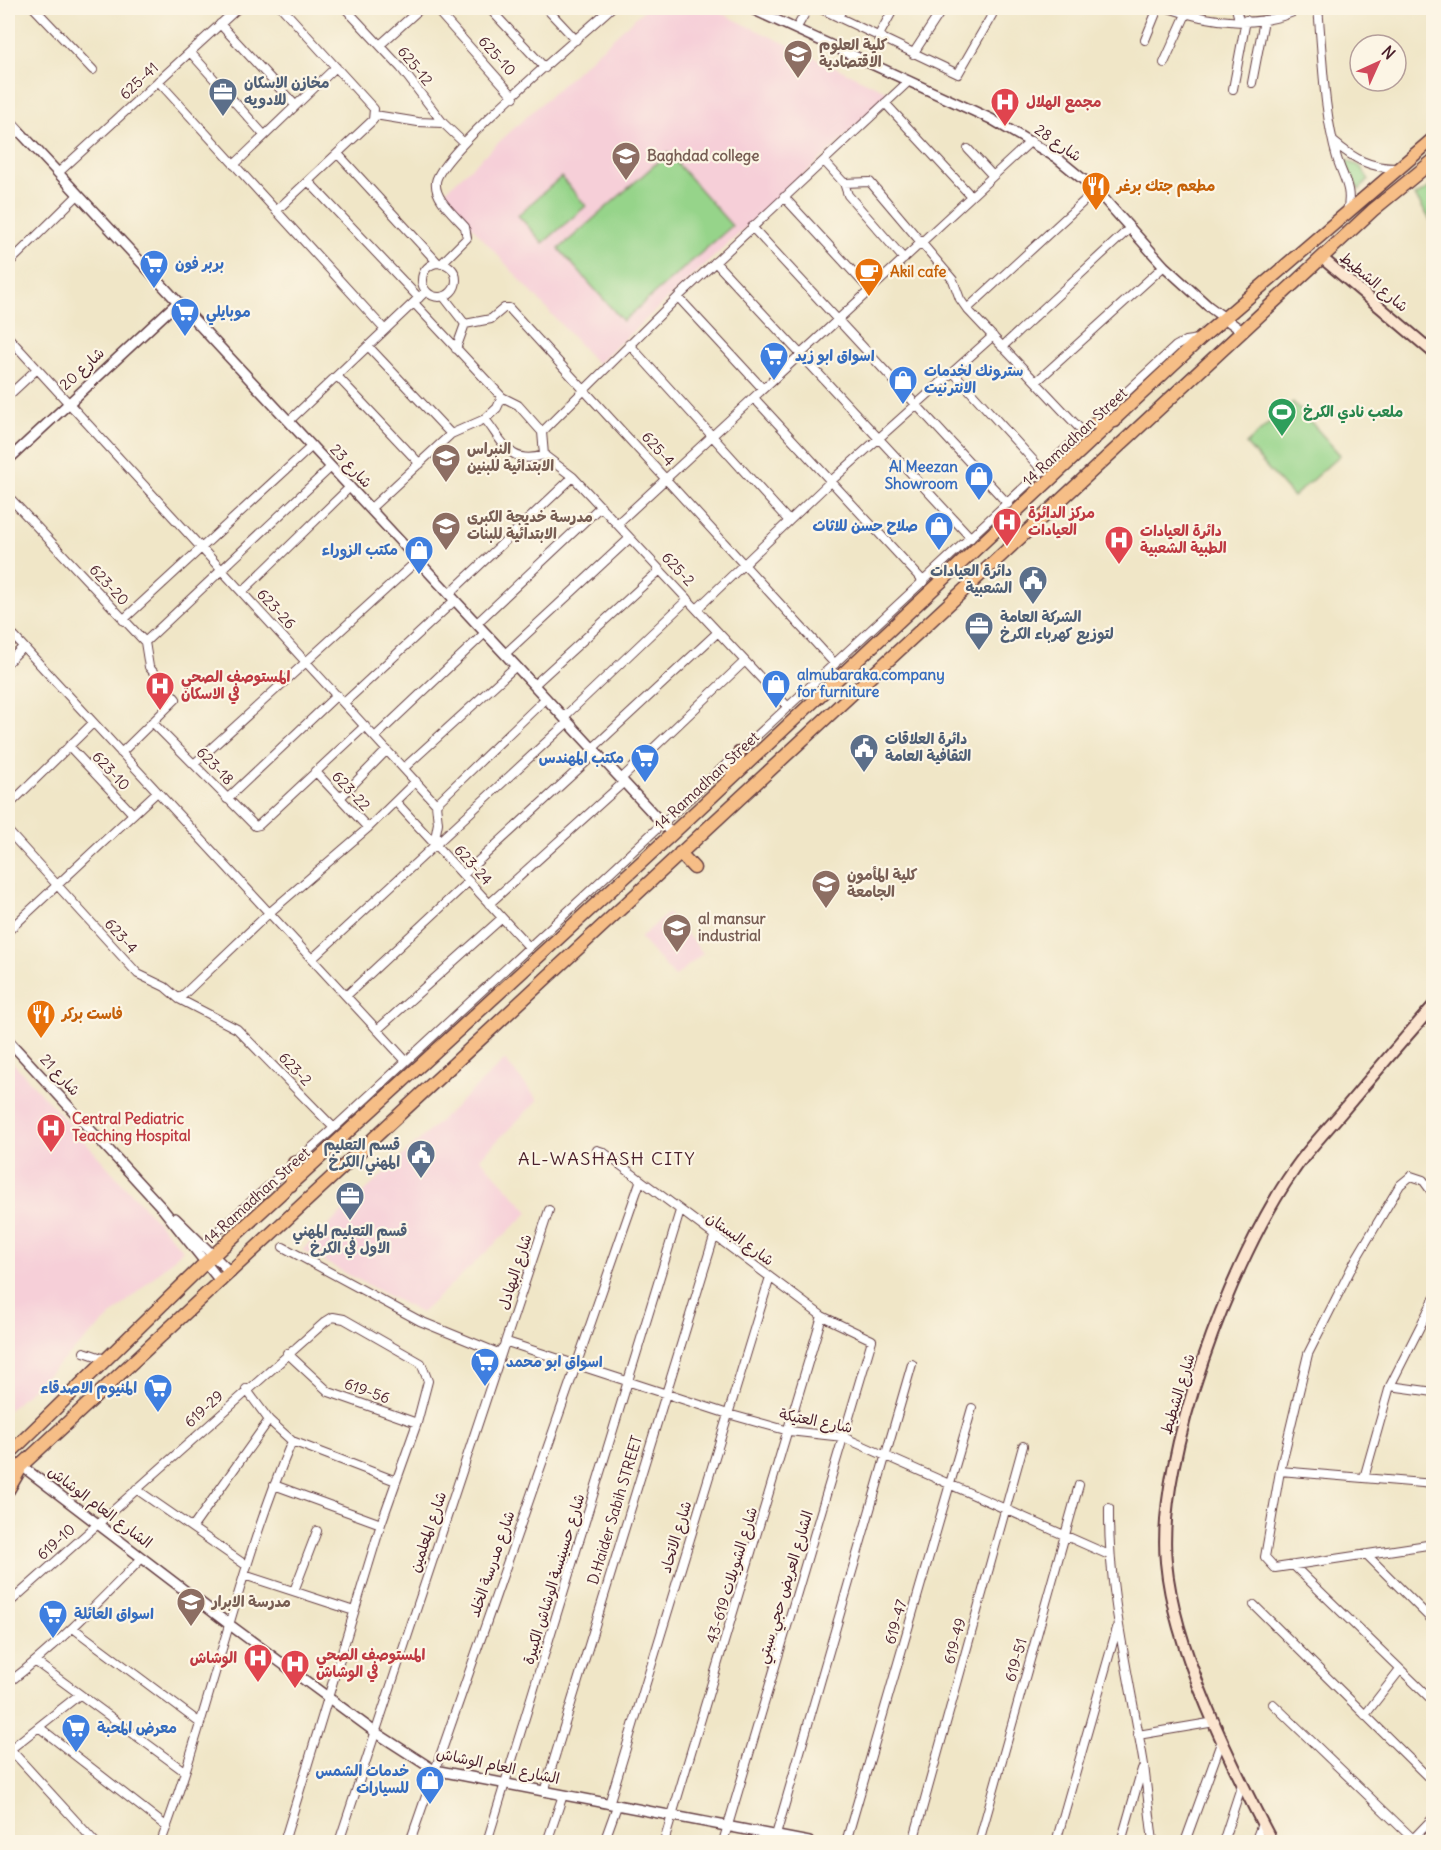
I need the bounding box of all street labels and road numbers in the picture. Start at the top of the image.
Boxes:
street label: 625-10 [475,32,520,80]
street label: 625-12 [394,42,437,89]
street label: 625-41 [115,58,162,103]
street label: شارع 28 [1031,120,1085,166]
street label: شارع الشطيط [1336,248,1412,316]
street label: شارع 20 [55,343,109,395]
street label: 14 Ramadhan Street [1018,383,1131,490]
street label: 625-4 [638,427,679,470]
street label: شارع 23 [326,440,376,492]
street label: 625-2 [658,548,699,590]
street label: 623-20 [86,560,133,609]
street label: 623-26 [253,585,300,633]
street label: 14 Ramadhan Street [650,727,763,834]
street label: 623-18 [193,743,238,789]
street label: 623-10 [88,747,134,794]
street label: 623-22 [328,767,375,815]
street label: 623-24 [450,840,497,889]
street label: 623-4 [101,914,142,957]
street label: 623-2 [275,1048,316,1090]
street label: شارع 21 [36,1050,84,1100]
street label: 14 Ramadhan Street [200,1143,314,1248]
street label: شارع البستان [702,1208,778,1270]
street label: شارع البهادل [493,1232,537,1312]
street label: شارع الشطيط [1156,1351,1200,1437]
street label: 619-56 [342,1374,392,1407]
street label: 619-29 [180,1386,227,1431]
street label: شارع العتيکة [778,1404,854,1438]
street label: D.Haider Sabih STREET [583,1433,646,1587]
street label: الشارع العام الوشاش [43,1461,156,1554]
street label: شارع المعلمين [405,1489,451,1575]
street label: شارع حسينسة الوشاش الكبيرة [518,1491,590,1667]
street label: شارع الاتحاد [656,1499,696,1575]
street label: شارع الشويلات 619-43 [702,1504,762,1646]
street label: شارع مدرسة الخلد [464,1508,520,1620]
street label: الشارع العريض حجي سبتي [752,1508,821,1667]
street label: 619-10 [33,1520,79,1564]
street label: 619-47 [880,1597,911,1646]
street label: 619-49 [939,1616,970,1666]
street label: 619-51 [1000,1636,1031,1684]
street label: الشارع العام الوشاش [434,1743,561,1791]

